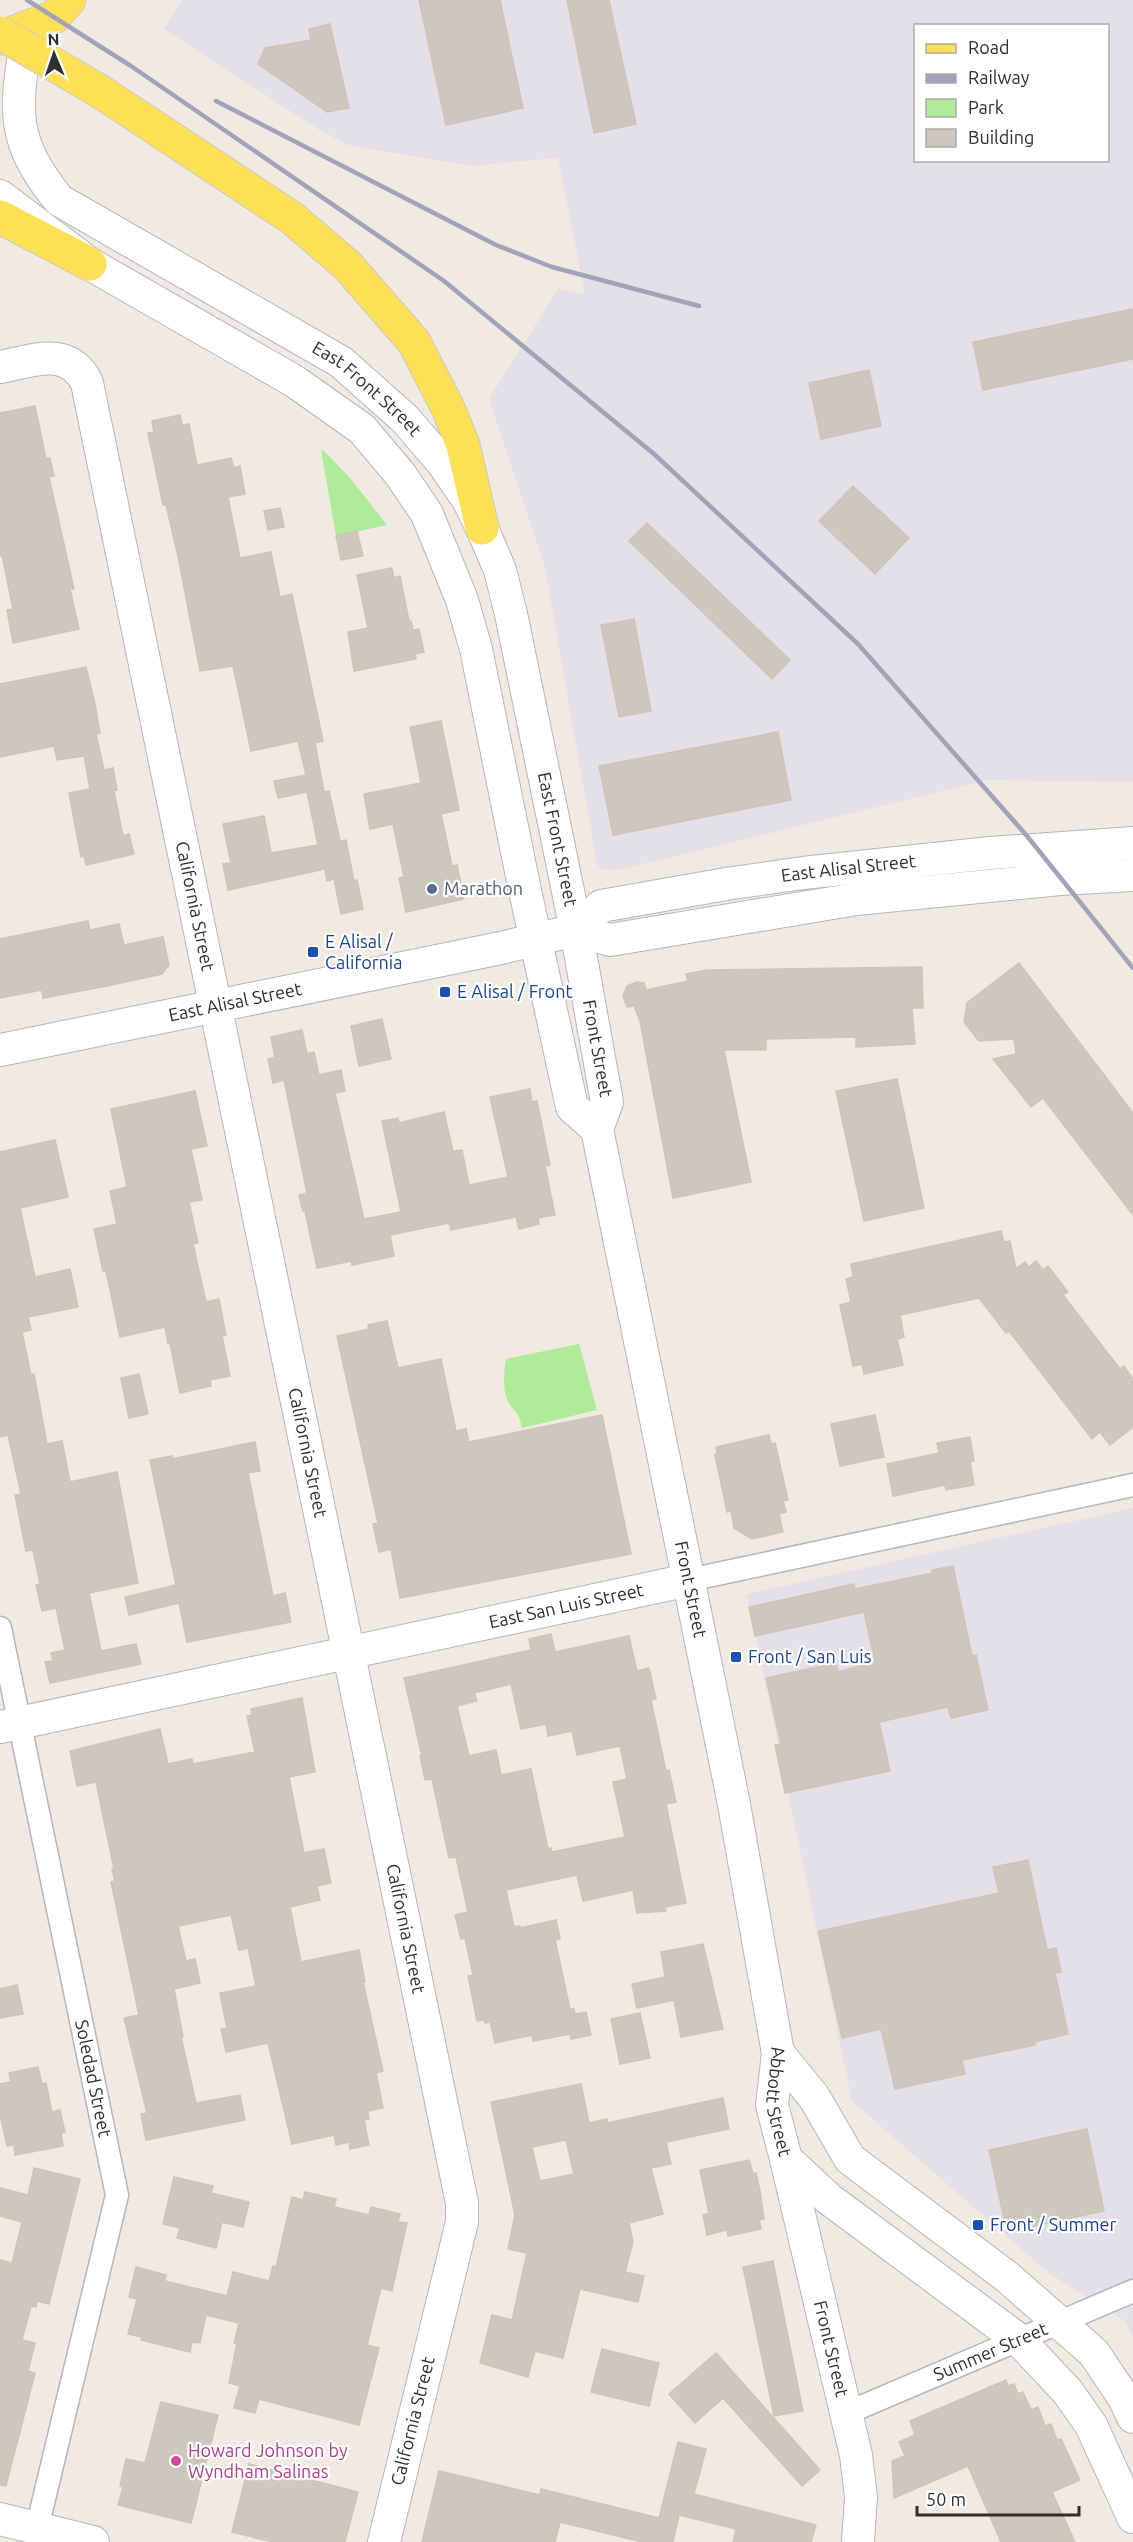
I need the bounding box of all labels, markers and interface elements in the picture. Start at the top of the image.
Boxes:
north arrow [24,24,84,84]
legend [914,24,1109,162]
text: N [47,30,60,48]
text: Road [968,37,1010,57]
text: Railway [968,67,1030,87]
text: Park [968,97,1004,117]
text: Building [968,127,1034,147]
street label: East Front Street [309,337,426,440]
street label: East Front Street [535,770,582,908]
street label: California Street [173,839,219,973]
street label: East Alisal Street [780,850,917,885]
place label: Marathon [444,878,523,898]
marker: Marathon [425,882,439,896]
place label: E Alisal / California [325,931,403,972]
marker: E Alisal / California [306,945,320,959]
street label: East Alisal Street [167,978,303,1024]
place label: E Alisal / Front [457,981,573,1001]
marker: E Alisal / Front [438,985,452,999]
street label: Front Street [580,998,617,1098]
street label: California Street [285,1386,331,1519]
street label: Front Street [672,1539,711,1639]
street label: East San Luis Street [487,1579,645,1631]
place label: Front / San Luis [748,1646,872,1666]
marker: Front / San Luis [729,1650,743,1664]
street label: California Street [383,1862,430,1995]
street label: Soledad Street [72,2018,116,2139]
street label: Abbott Street [763,2044,796,2158]
place label: Front / Summer [990,2214,1116,2234]
marker: Front / Summer [971,2218,985,2232]
street label: Front Street [811,2298,853,2399]
street label: Summer Street [930,2318,1050,2384]
street label: California Street [386,2354,438,2487]
place label: Howard Johnson by Wyndham Salinas [188,2440,348,2481]
marker: Howard Johnson by Wyndham Salinas [169,2454,183,2468]
scale bar [917,2479,1079,2517]
text: 50 m [926,2489,966,2509]

